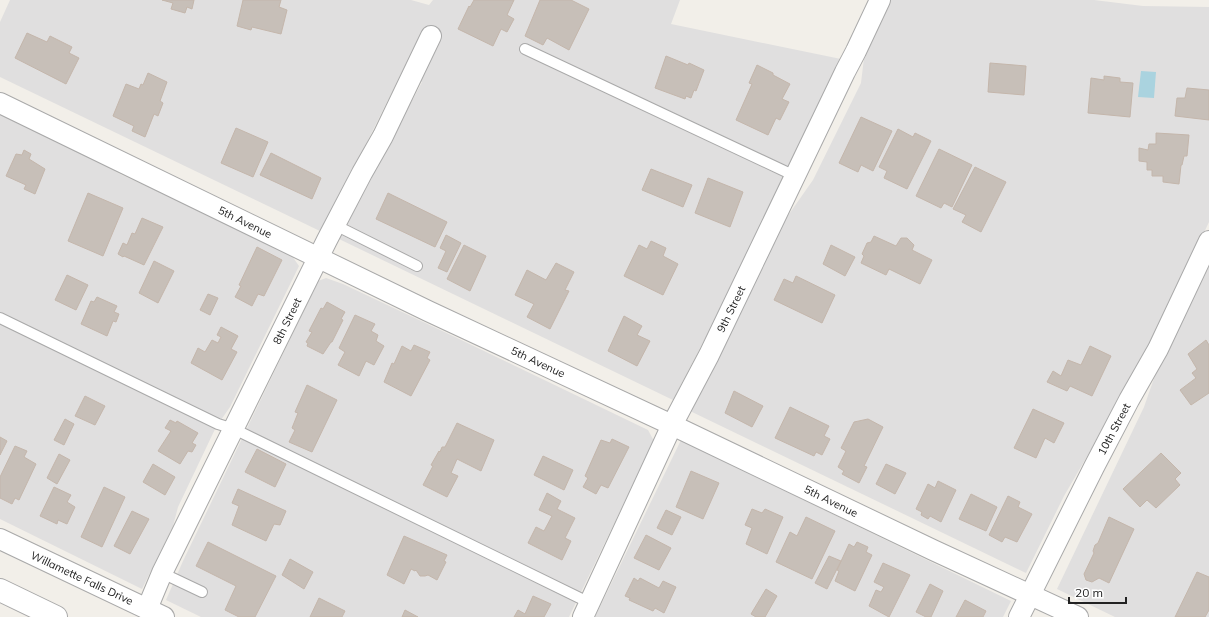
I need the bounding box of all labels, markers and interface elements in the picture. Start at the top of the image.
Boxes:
street label: 5th Avenue [216,203,274,241]
street label: 9th Street [714,283,748,335]
street label: 8th Street [270,295,304,347]
street label: 5th Avenue [509,343,567,381]
street label: 10th Street [1094,401,1134,457]
street label: 5th Avenue [802,482,860,520]
street label: Willamette Falls Drive [29,548,135,608]
scale bar [1069,579,1126,605]
text: 20 m [1075,585,1103,600]

